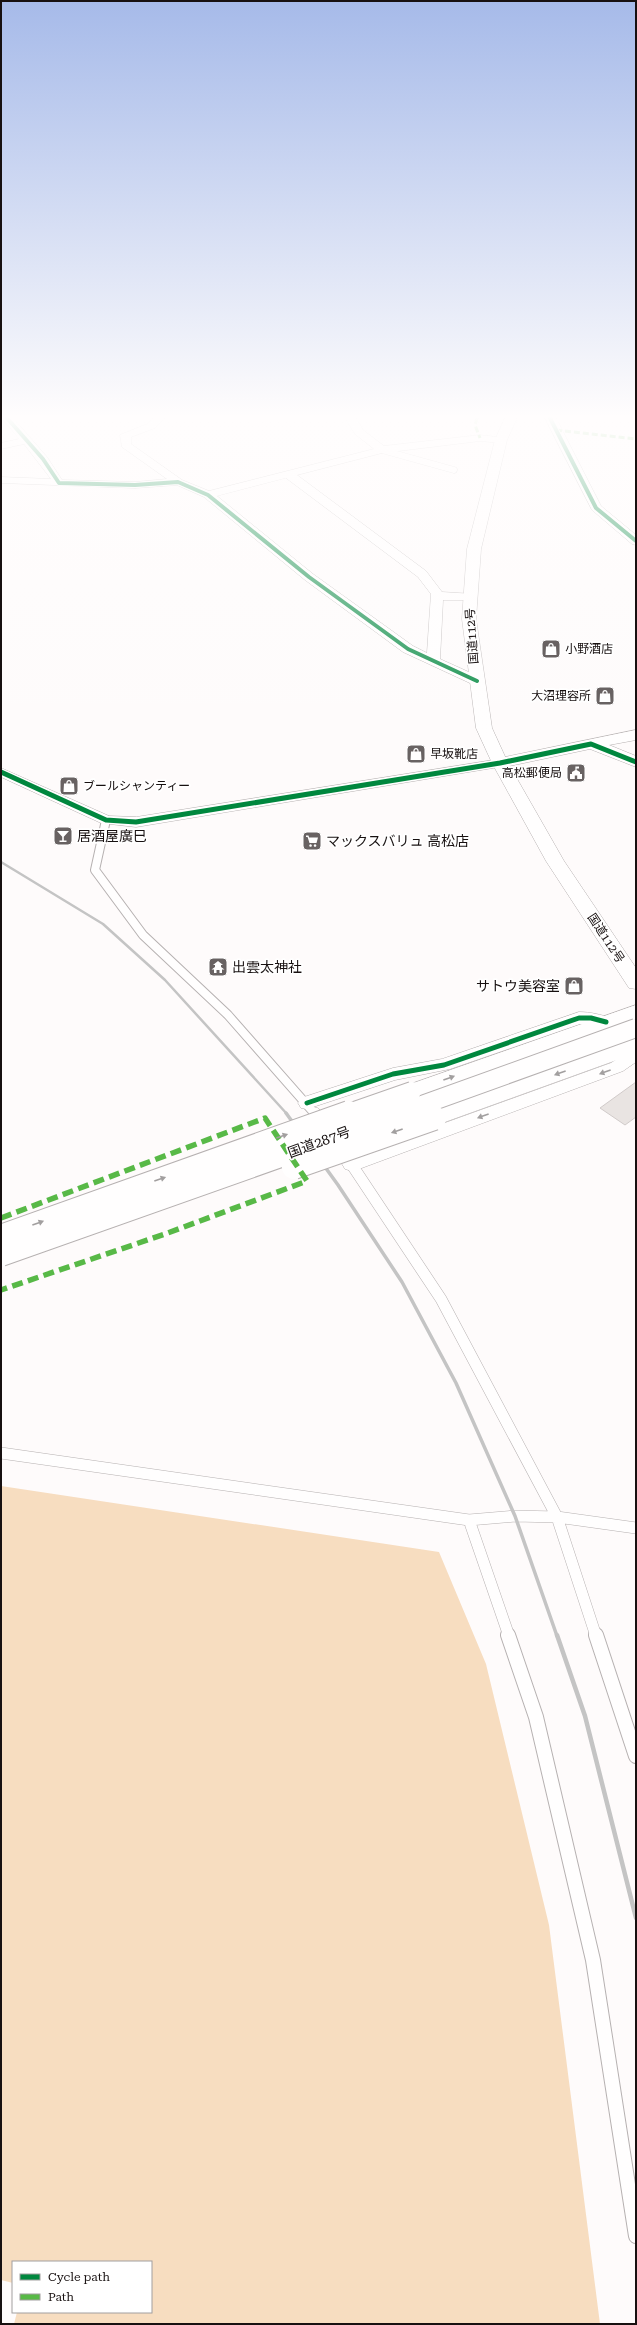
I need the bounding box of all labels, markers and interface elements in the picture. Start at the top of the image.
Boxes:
street label: 国道112号 [463,607,481,665]
shop icon: 小野酒店 [540,638,562,660]
place label: 小野酒店 [565,642,613,656]
shop icon: 大沼理容所 [594,685,616,707]
place label: 大沼理容所 [531,689,591,703]
shop icon: 早坂靴店 [405,743,427,765]
place label: 早坂靴店 [430,747,478,761]
public building icon: 高松郵便局 [565,762,587,784]
place label: 高松郵便局 [502,766,562,780]
shop icon: ブールシャンティー [58,775,80,797]
place label: ブールシャンティー [83,779,190,793]
bar icon: 居酒屋廣巳 [52,825,74,847]
place label: 居酒屋廣巳 [77,828,147,844]
supermarket icon: マックスバリュ 高松店 [301,830,323,852]
place label: マックスバリュ 高松店 [326,833,469,849]
street label: 国道112号 [585,911,627,965]
temple icon: 出雲太神社 [207,956,229,978]
place label: 出雲太神社 [232,959,302,975]
shop icon: サトウ美容室 [563,975,585,997]
place label: サトウ美容室 [476,978,560,994]
one-way arrow [598,1069,610,1075]
one-way arrow [553,1070,565,1076]
one-way arrow [443,1074,455,1080]
one-way arrow [476,1114,488,1120]
street label: 国道287号 [285,1123,353,1161]
one-way arrow [391,1128,403,1134]
one-way arrow [277,1133,289,1139]
one-way arrow [154,1176,166,1182]
one-way arrow [32,1220,44,1226]
legend [12,2261,152,2313]
text: Cycle path [48,2270,110,2284]
text: Path [48,2290,74,2304]

